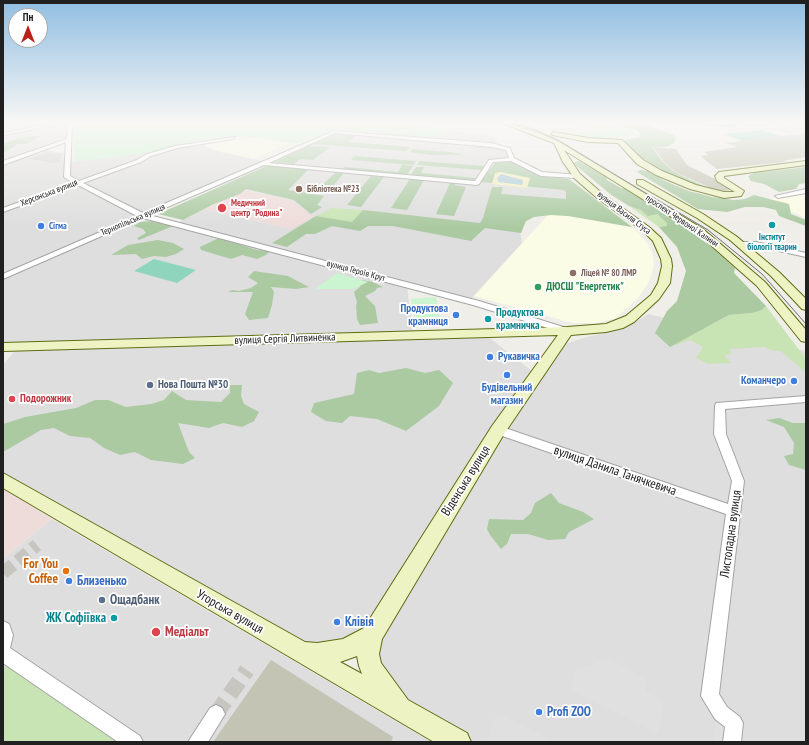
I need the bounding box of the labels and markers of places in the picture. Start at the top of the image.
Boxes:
marker: Бібліотека №23 [294,184,304,194]
place label: Бібліотека №23 [307,184,360,194]
place label: Медичний центр "Родина" [231,198,282,219]
marker: Медичний центр "Родина" [216,202,228,214]
marker: Інститут біології тварин [767,220,777,230]
marker: Сігма [36,221,46,231]
place label: Сігма [49,221,67,231]
place label: Інститут біології тварин [747,232,797,253]
marker: Ліцей № 80 ЛМР [568,268,578,278]
place label: Ліцей № 80 ЛМР [581,268,637,278]
place label: ДЮСШ "Енергетик" [546,280,624,294]
marker: ДЮСШ "Енергетик" [533,282,543,292]
place label: Продуктова крамниця [401,302,448,328]
place label: Продуктова крамничка [496,306,543,332]
marker: Продуктова крамниця [451,310,461,320]
marker: Продуктова крамничка [483,314,493,324]
place label: Рукавичка [498,350,540,364]
marker: Рукавичка [485,352,495,362]
marker: Будівельний магазин [502,370,512,380]
place label: Команчеро [741,374,786,388]
marker: Команчеро [789,376,799,386]
place label: Нова Пошта №30 [158,378,228,392]
marker: Нова Пошта №30 [145,380,155,390]
place label: Будівельний магазин [482,381,532,407]
place label: Подорожник [20,392,71,406]
marker: Подорожник [7,394,17,404]
place label: For You Coffee [23,556,58,587]
marker: For You Coffee [61,566,71,576]
place label: Близенько [77,573,127,589]
marker: Близенько [64,576,74,586]
place label: Ощадбанк [110,592,159,608]
marker: Ощадбанк [97,595,107,605]
place label: ЖК Софіївка [46,610,106,626]
marker: ЖК Софіївка [109,613,119,623]
place label: Клівія [345,614,374,630]
marker: Клівія [332,617,342,627]
place label: Медіальт [165,624,209,640]
marker: Медіальт [150,626,162,638]
place label: Profi ZOO [547,704,591,720]
marker: Profi ZOO [534,707,544,717]

